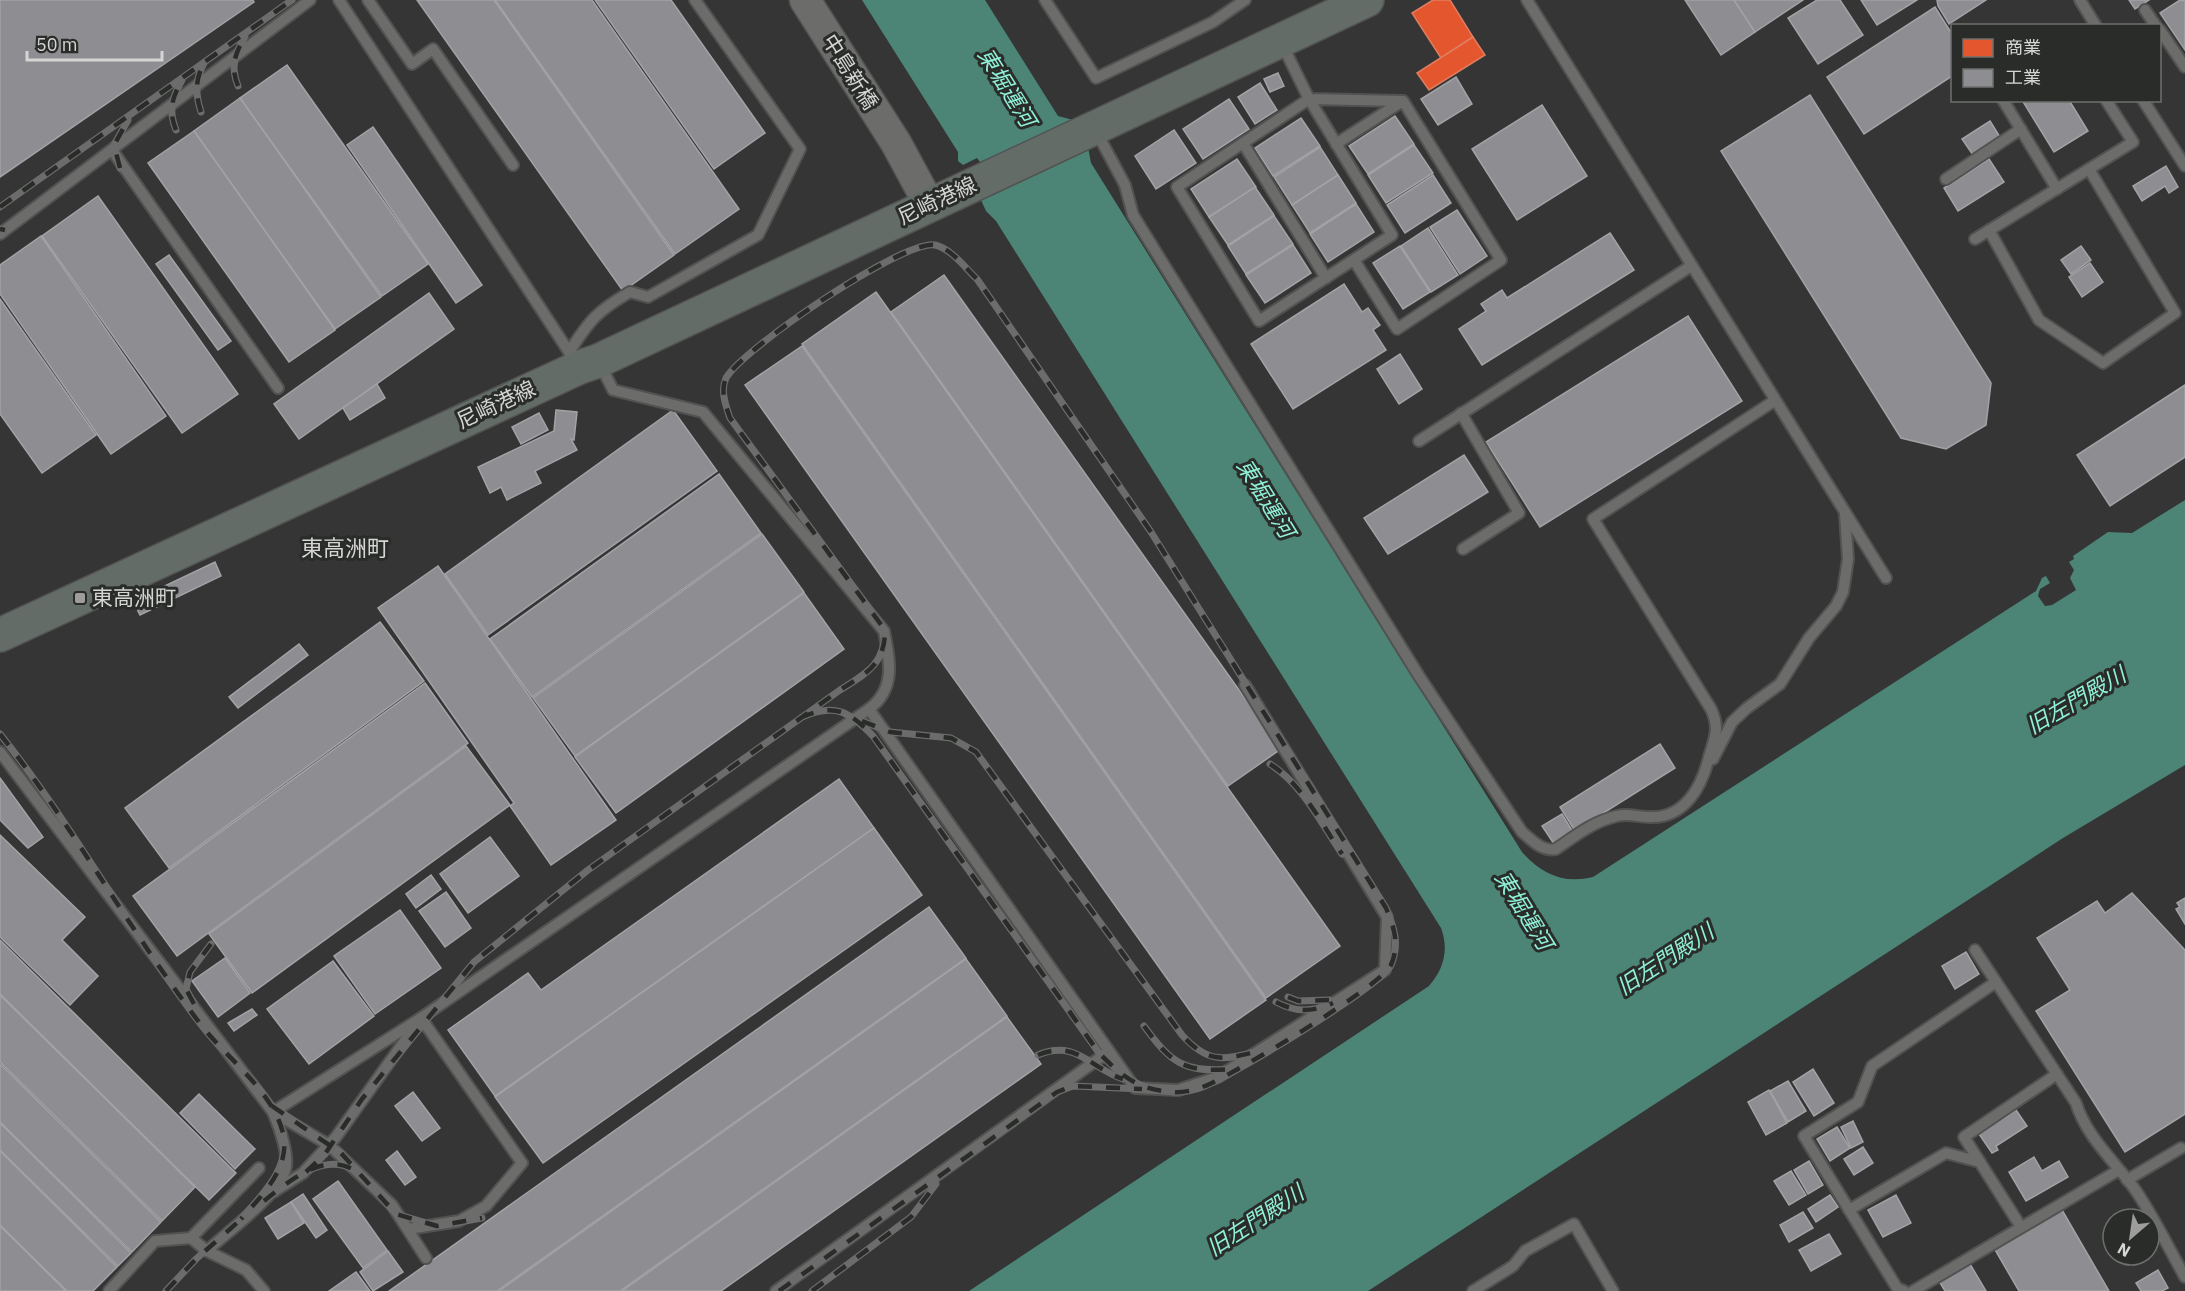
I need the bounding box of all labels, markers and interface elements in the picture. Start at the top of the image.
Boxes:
scale bar [27,24,162,62]
legend [1951,24,2161,102]
street label: 中島新橋 [817,28,885,115]
text: 50 m [36,33,78,56]
text: 商業 [2005,36,2041,59]
water label: 東堀運河 [972,42,1045,135]
text: 工業 [2005,66,2041,89]
street label: 尼崎港線 [893,170,981,231]
street label: 尼崎港線 [452,374,540,435]
water label: 東堀運河 [1231,453,1304,546]
district label: 東高洲町 [301,533,389,562]
place label: 東高洲町 [92,583,176,611]
marker: 東高洲町 [73,591,87,605]
water label: 旧左門殿川 [2021,659,2132,740]
water label: 東堀運河 [1489,865,1562,958]
water label: 旧左門殿川 [1611,915,1720,1001]
water label: 旧左門殿川 [1201,1176,1310,1262]
north arrow [2101,1207,2161,1267]
text: N [2114,1239,2134,1262]

